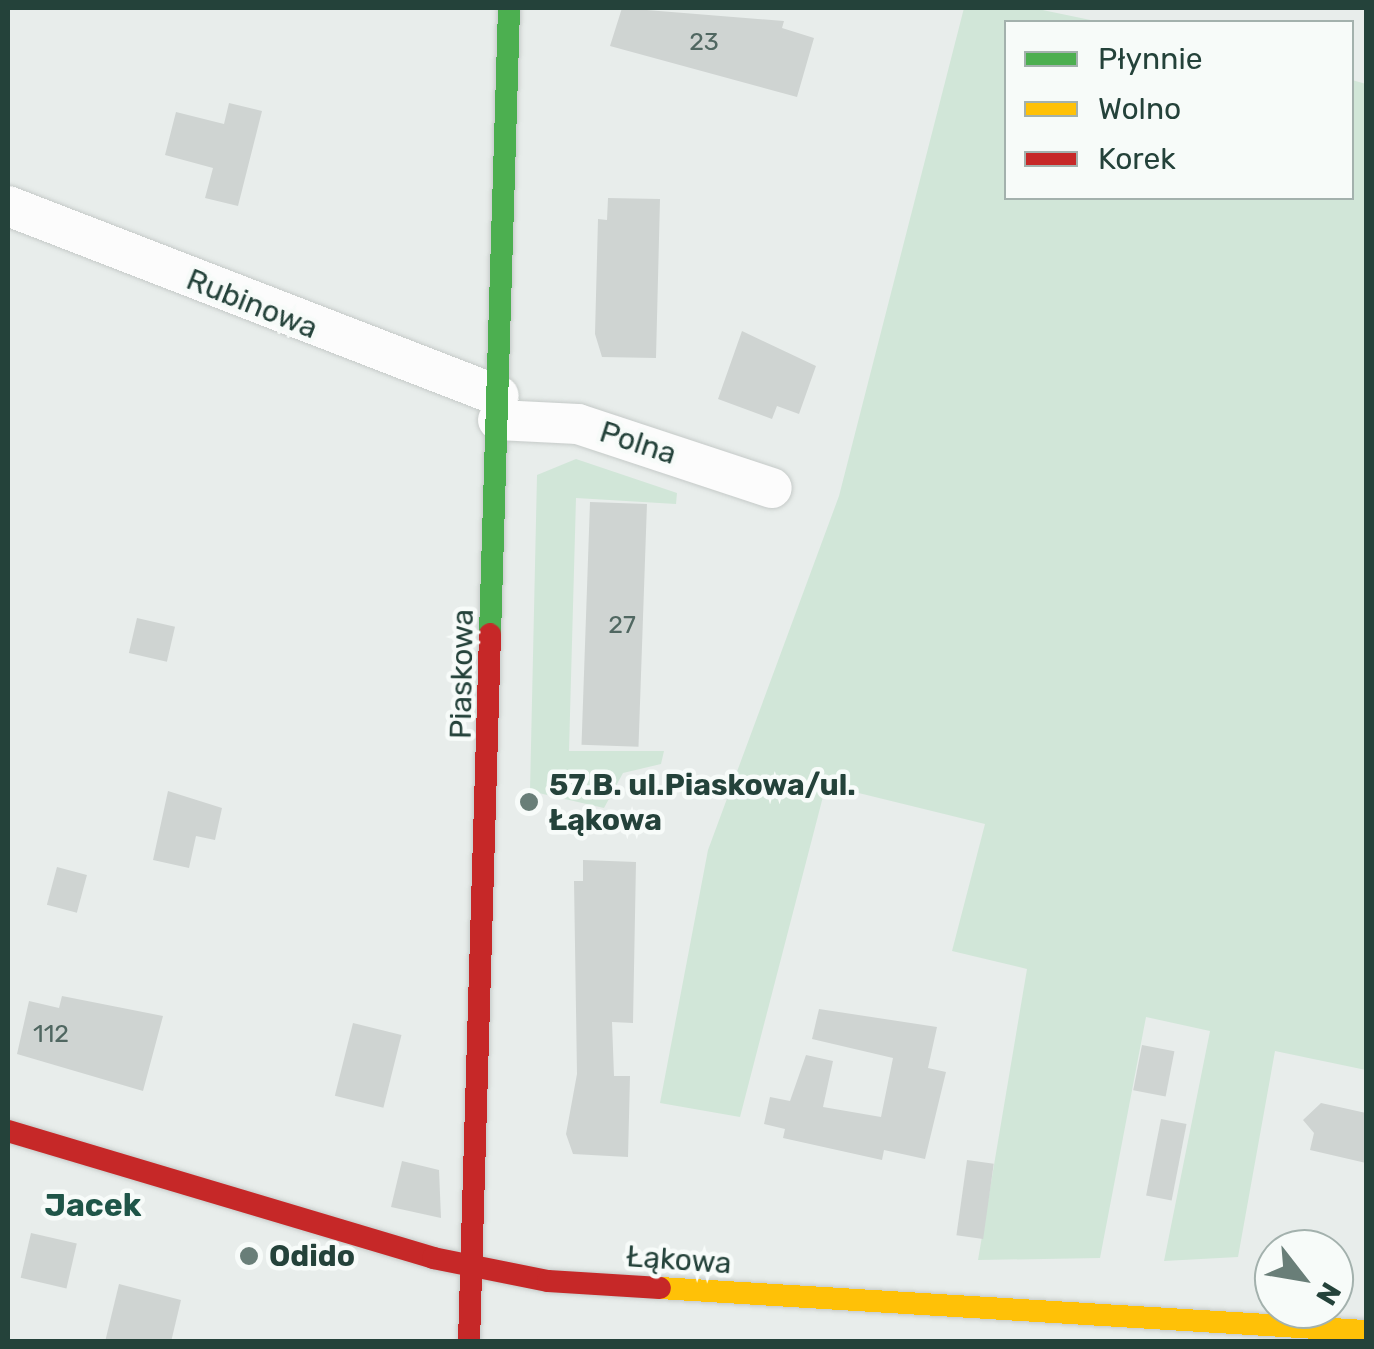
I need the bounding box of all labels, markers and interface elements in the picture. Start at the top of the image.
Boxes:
legend [1004,20,1354,200]
house number: 23 [689,27,719,57]
text: Płynnie [1098,41,1203,77]
text: Wolno [1098,91,1181,127]
text: Korek [1098,141,1176,177]
street label: Rubinowa [181,261,323,347]
street label: Polna [595,414,681,472]
street label: Piaskowa [443,609,481,739]
house number: 27 [608,610,636,640]
place label: 57.B. ul.Piaskowa/ul. Łąkowa [549,767,856,838]
marker: 57.B. ul.Piaskowa/ul. Łąkowa [518,791,540,813]
house number: 112 [33,1019,69,1049]
district label: Jacek [45,1186,141,1224]
north arrow [1254,1229,1354,1329]
place label: Odido [269,1238,355,1274]
street label: Łąkowa [625,1238,733,1282]
marker: Odido [238,1245,260,1267]
text: N [1309,1277,1348,1311]

